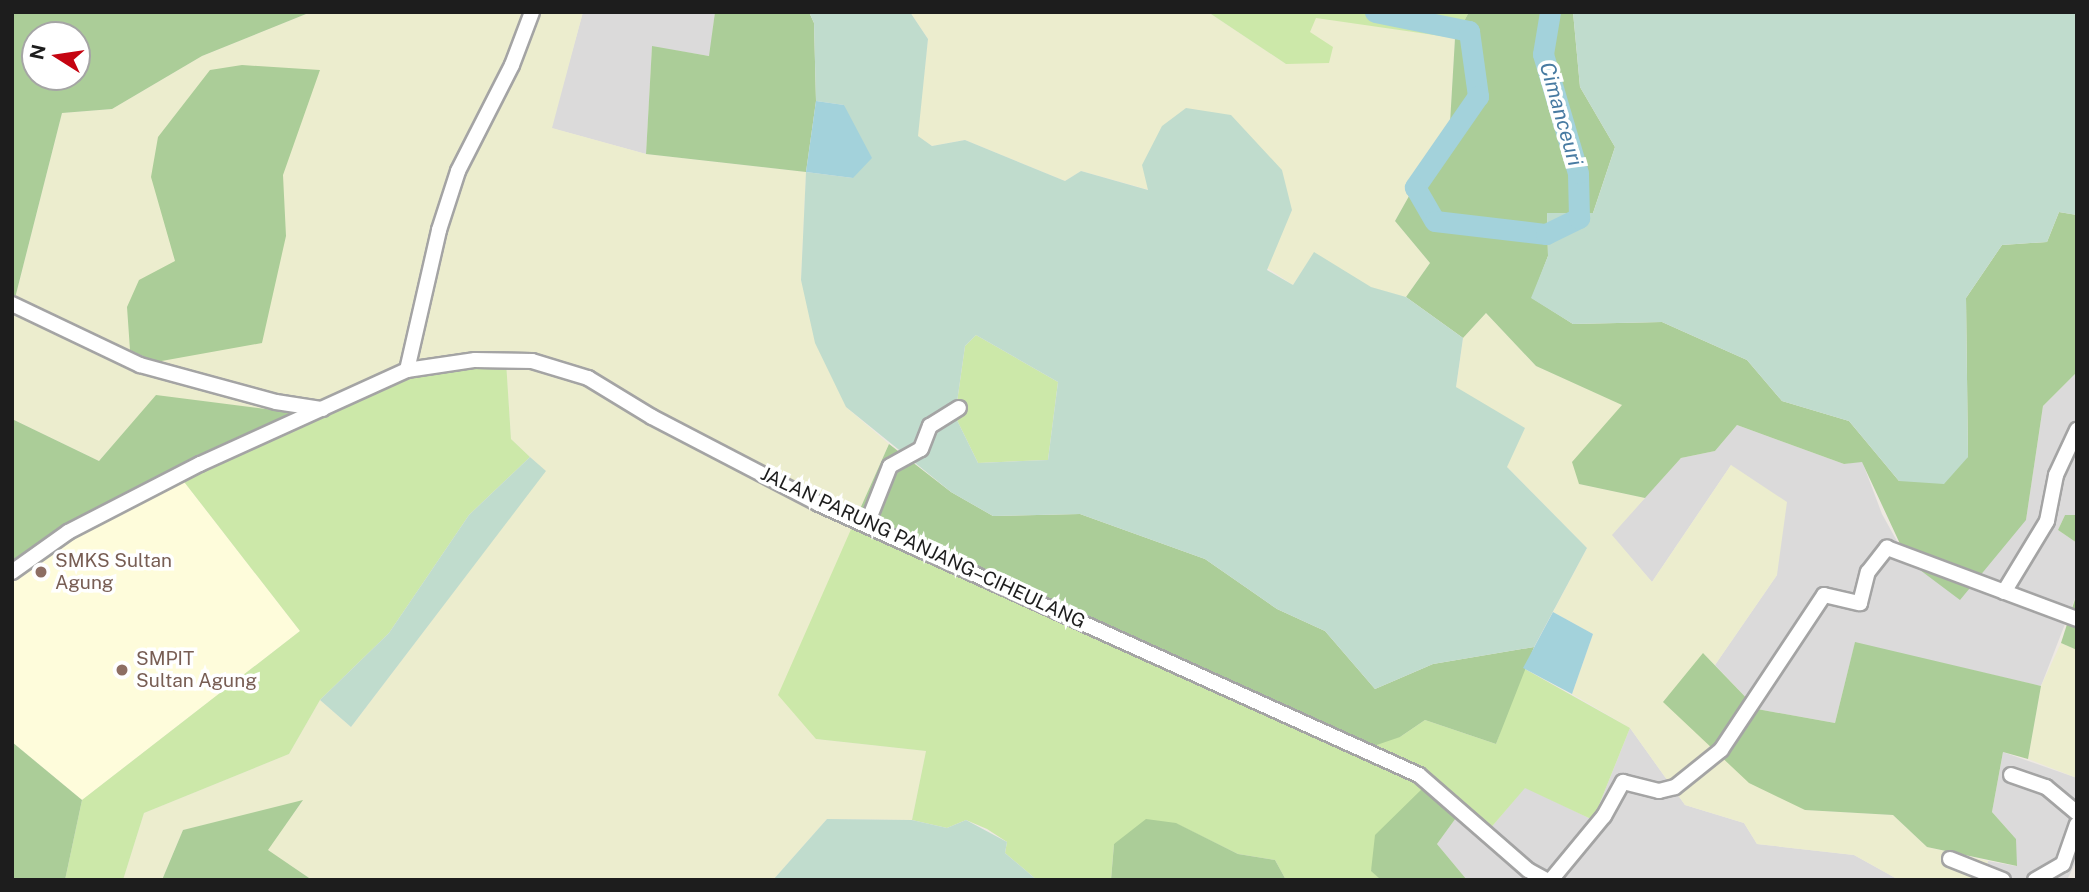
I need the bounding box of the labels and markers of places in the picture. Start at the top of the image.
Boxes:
place label: SMKS Sultan Agung [55,550,172,594]
marker: SMKS Sultan Agung [33,564,49,580]
place label: SMPIT Sultan Agung [136,648,257,692]
marker: SMPIT Sultan Agung [114,662,130,678]

